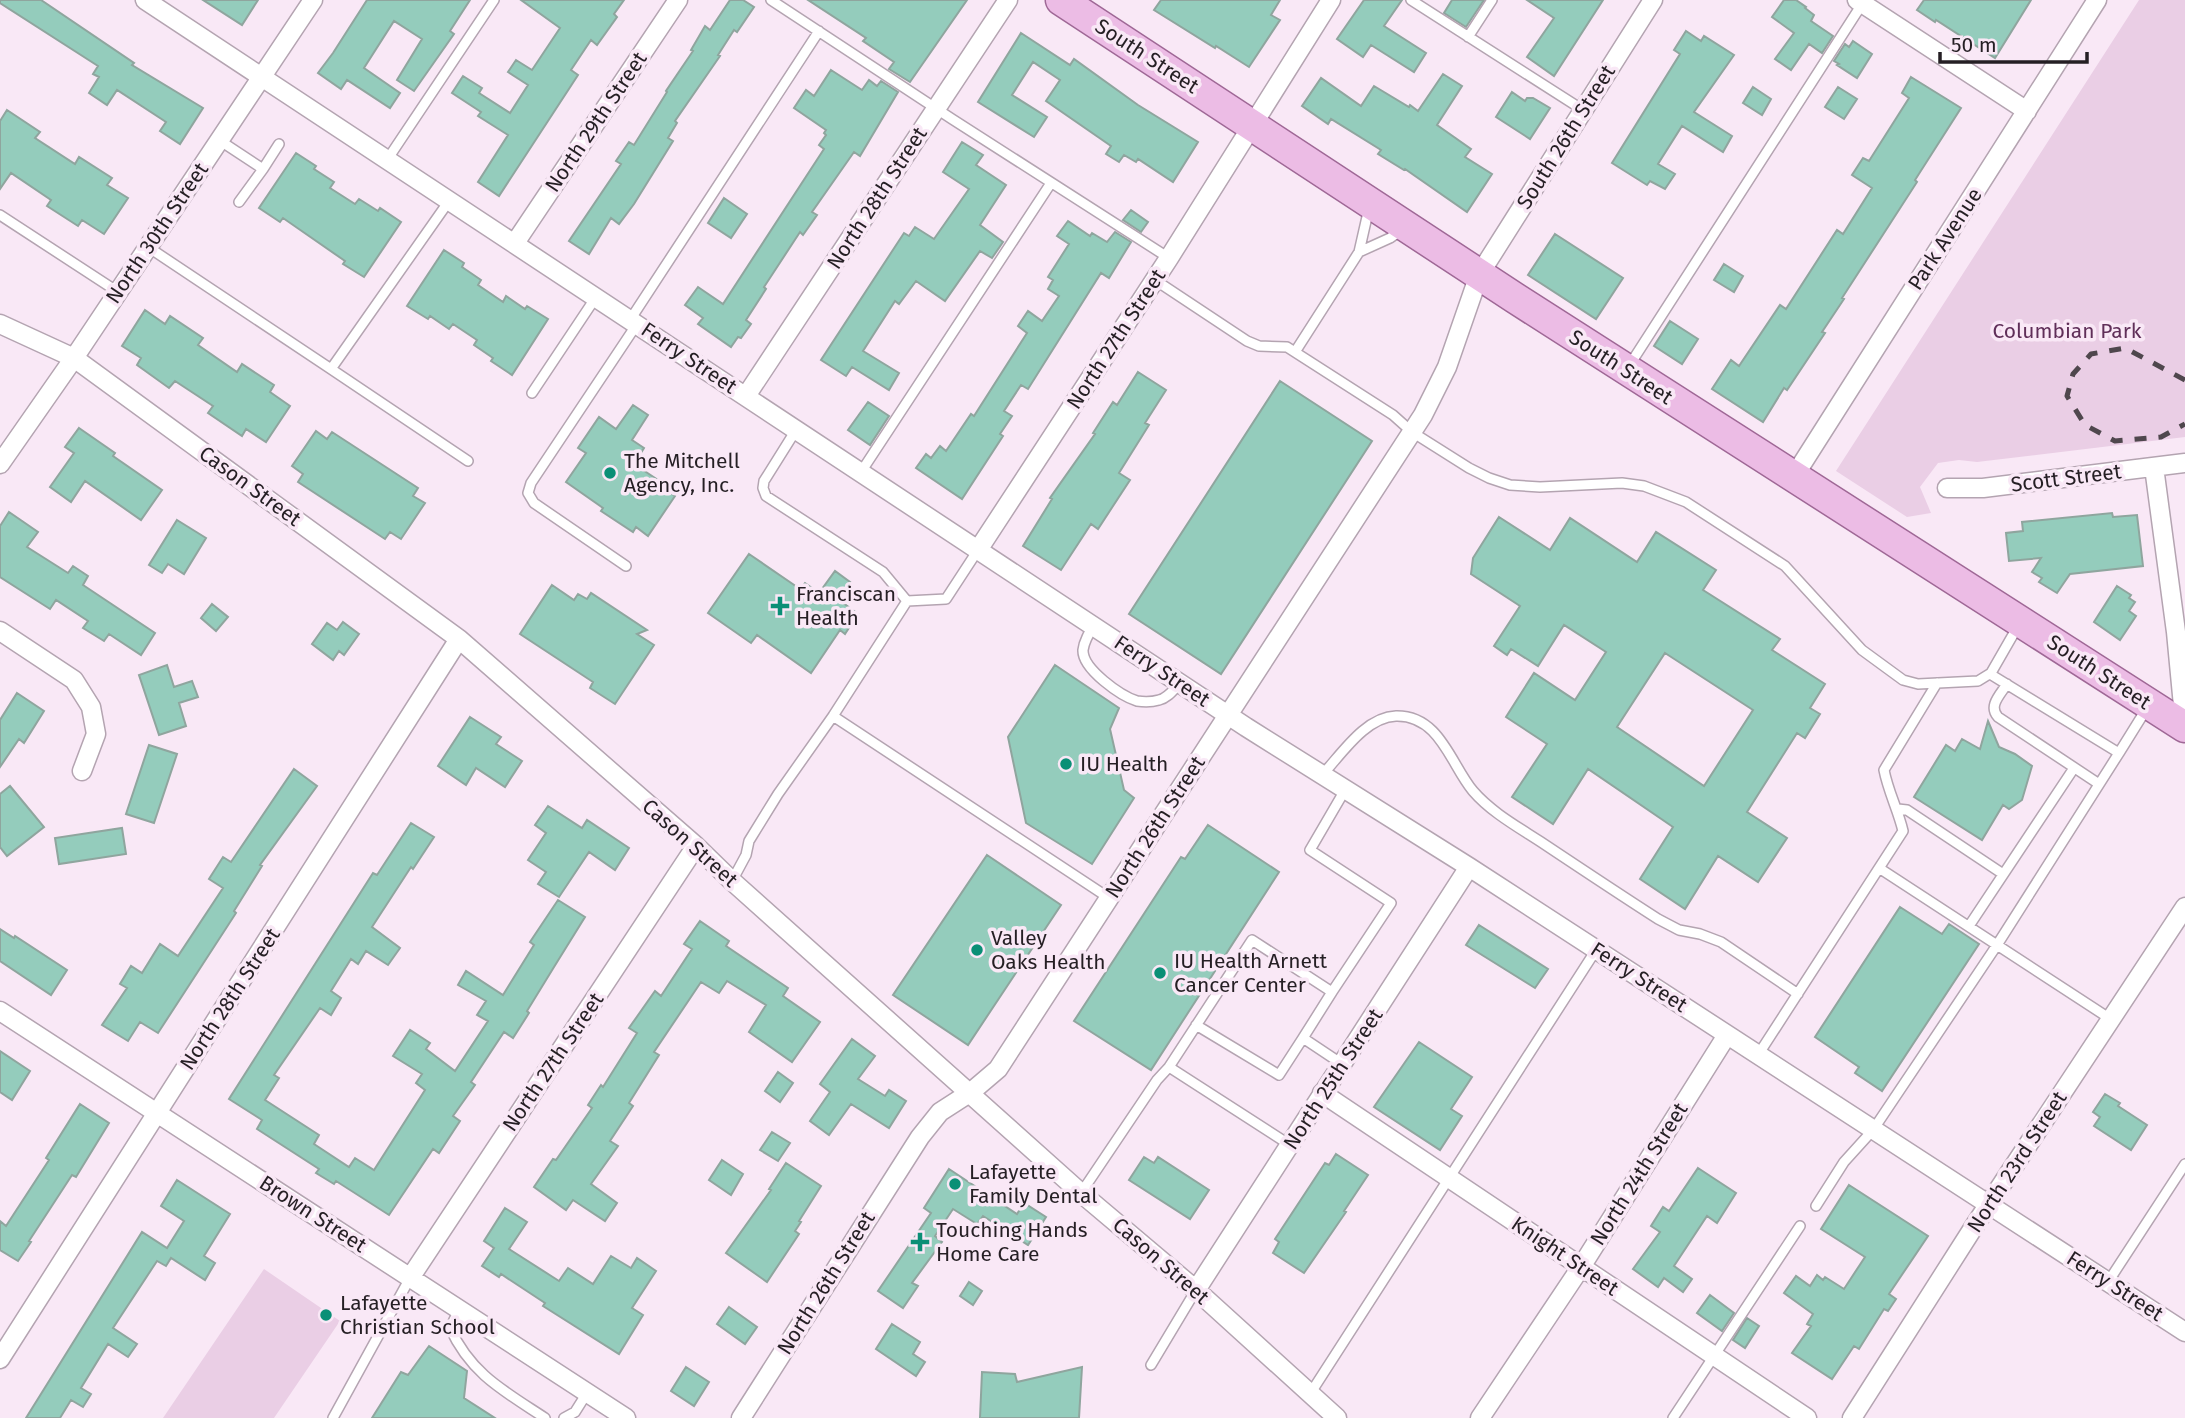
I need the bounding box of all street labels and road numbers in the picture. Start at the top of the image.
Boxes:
street label: South Street [1090,13,1204,99]
street label: North 29th Street [539,46,653,197]
street label: South 26th Street [1511,60,1621,214]
street label: North 28th Street [821,122,933,274]
street label: North 30th Street [100,157,214,309]
street label: Park Avenue [1902,183,1988,295]
street label: North 27th Street [1061,264,1171,414]
street label: Ferry Street [636,316,742,400]
street label: South Street [1564,324,1678,410]
street label: Cason Street [194,440,306,532]
street label: Scott Street [2009,458,2123,498]
street label: Ferry Street [1109,629,1215,713]
street label: South Street [2042,629,2156,715]
street label: North 26th Street [1099,751,1211,903]
street label: Cason Street [637,793,743,893]
street label: North 28th Street [174,923,286,1075]
street label: Ferry Street [1586,936,1693,1018]
street label: North 27th Street [497,987,609,1136]
street label: North 25th Street [1278,1003,1389,1155]
street label: North 23rd Street [1962,1086,2073,1238]
street label: North 24th Street [1585,1097,1694,1250]
street label: Brown Street [255,1170,372,1258]
street label: North 26th Street [771,1206,881,1360]
street label: Knight Street [1506,1211,1624,1302]
street label: Cason Street [1107,1212,1215,1310]
street label: Ferry Street [2062,1245,2169,1327]

